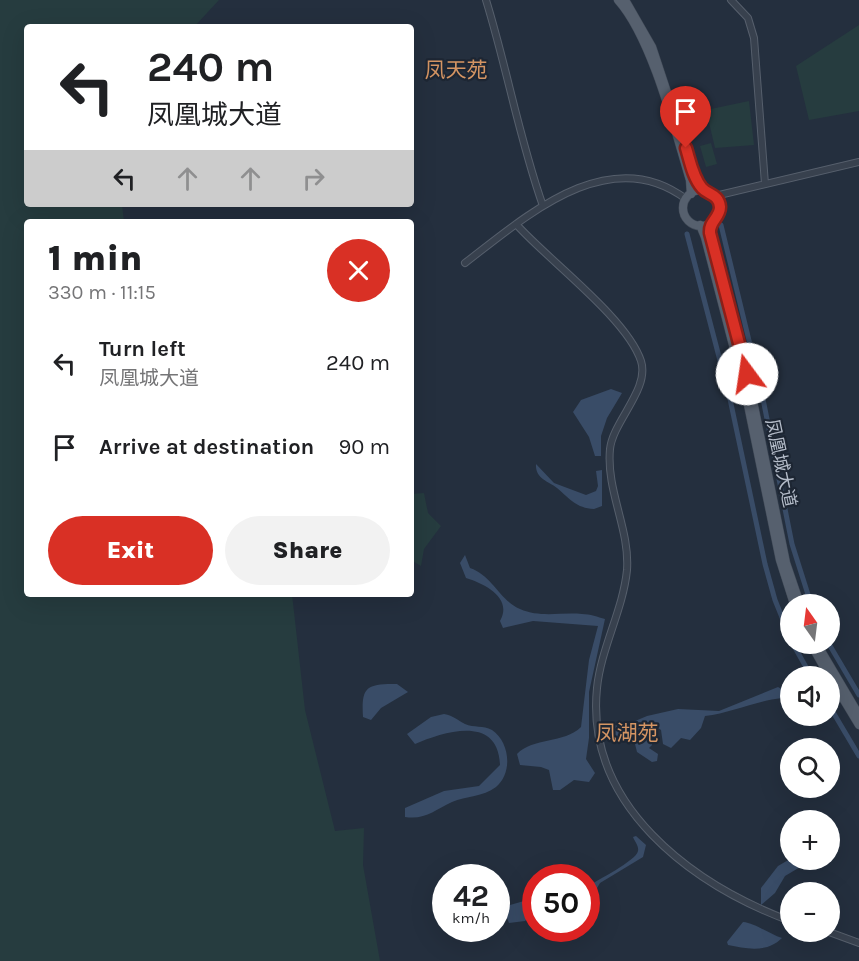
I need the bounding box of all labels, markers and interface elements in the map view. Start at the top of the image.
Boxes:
text: 240 m [147,42,274,92]
icon: left [48,48,126,126]
district label: 凤天苑 [425,58,488,82]
pin [660,86,711,148]
icon: arrive [669,95,702,128]
text: 凤凰城大道 [147,99,282,131]
icon: left [108,162,141,195]
icon: ahead [171,162,204,195]
icon: ahead [234,162,267,195]
icon: right [297,162,330,195]
text: 1 min [48,237,142,279]
button: close [327,239,390,302]
text: 330 m · 11:15 [48,281,156,304]
text: Turn left [99,336,186,362]
position arrow [715,342,779,406]
icon: left [48,347,81,380]
text: 240 m [326,350,390,376]
text: 凤凰城大道 [99,367,199,390]
street label: 凤凰城大道 [761,417,801,509]
icon: arrive [48,431,81,464]
text: Arrive at destination [99,434,314,460]
text: 90 m [338,434,390,460]
button: Exit [48,516,213,585]
button: Share [225,516,390,585]
north arrow [780,594,840,654]
map controls [780,594,840,942]
button: sound [780,666,840,726]
district label: 凤湖苑 [596,721,659,745]
button: search [780,738,840,798]
button: + [780,810,840,870]
speed limit sign: 50 [522,864,600,942]
text: 42 [453,878,489,914]
button: − [780,882,840,942]
text: km/h [452,909,490,927]

